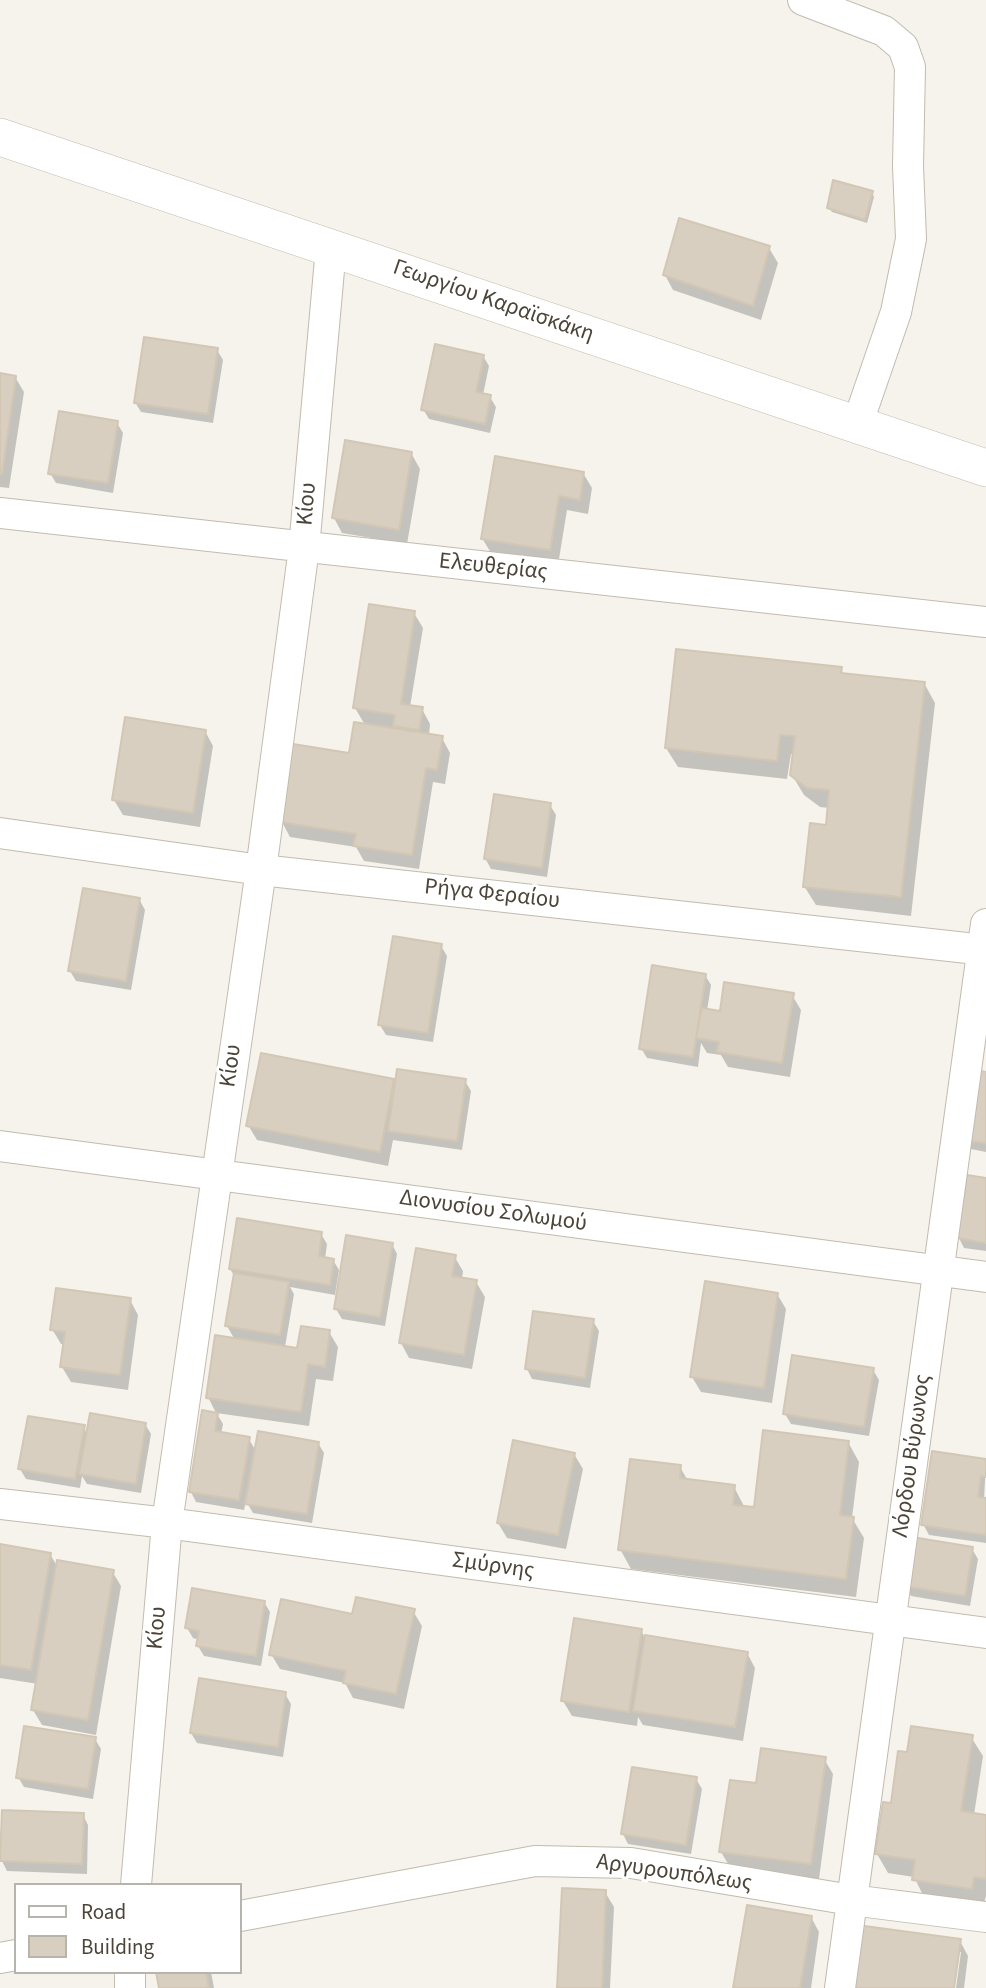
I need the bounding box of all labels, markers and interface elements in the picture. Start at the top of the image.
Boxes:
street label: Γεωργίου Καραϊσκάκη [389,255,597,349]
street label: Κίου [292,481,324,527]
street label: Ελευθερίας [437,549,549,587]
street label: Ρήγα Φεραίου [423,874,561,916]
street label: Κίου [215,1043,249,1089]
street label: Διονυσίου Σολωμού [398,1185,588,1239]
street label: Λόρδου Βύρωνος [888,1373,938,1539]
street label: Σμύρνης [450,1548,536,1586]
street label: Κίου [142,1605,174,1651]
street label: Αργυρουπόλεως [595,1849,753,1899]
legend [14,1883,242,1974]
text: Road [81,1897,126,1927]
text: Building [81,1932,154,1962]

